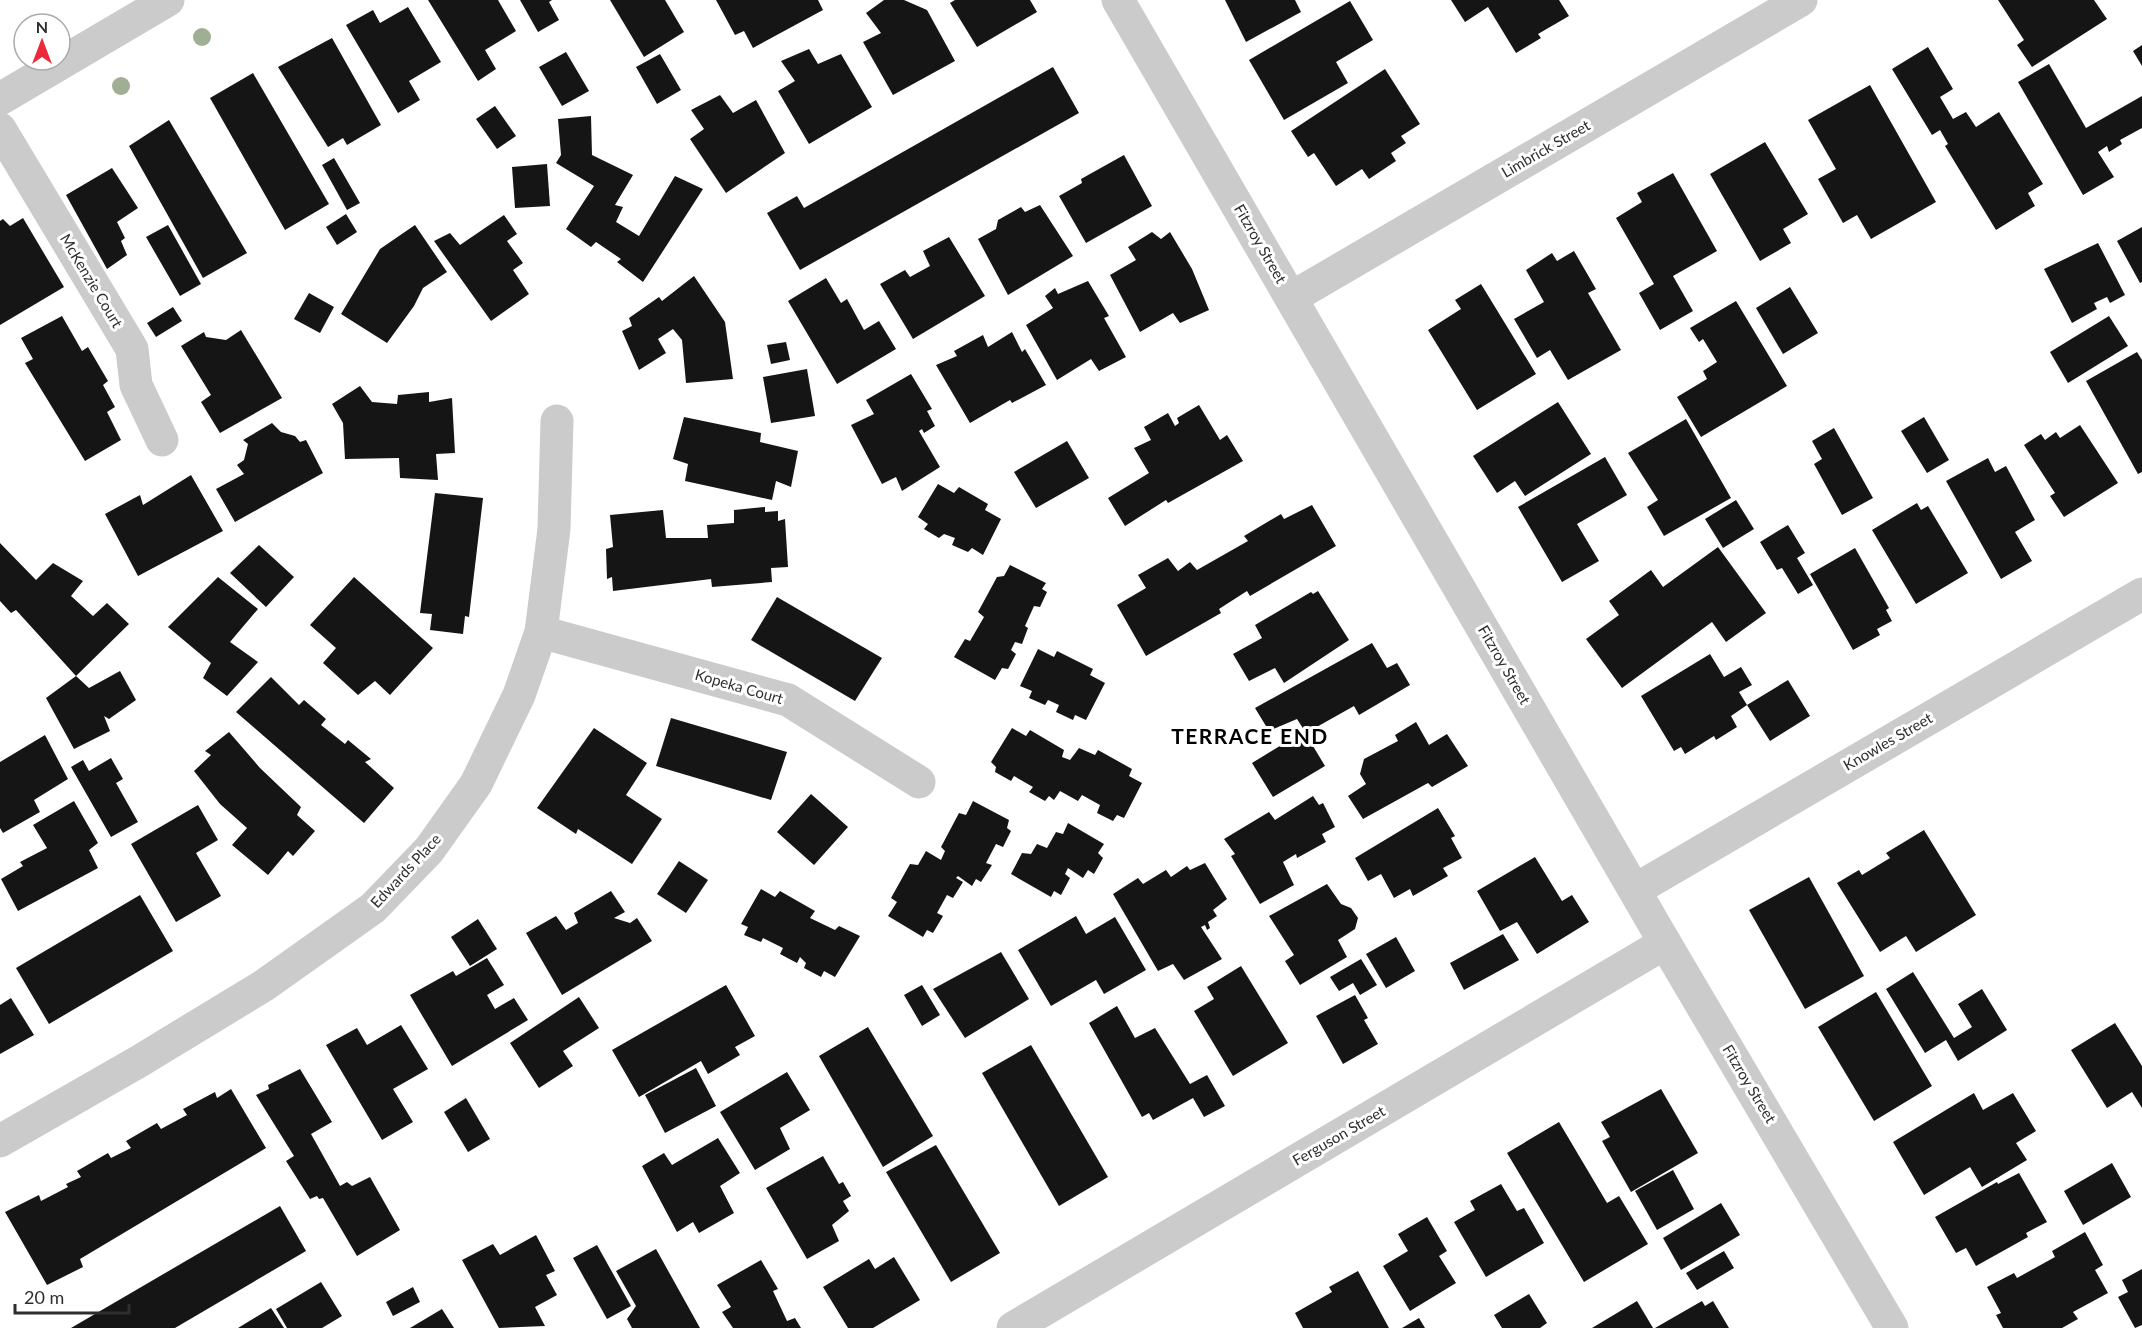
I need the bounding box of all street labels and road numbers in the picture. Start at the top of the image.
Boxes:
street label: Limbrick Street [1498,115,1594,181]
street label: Fitzroy Street [1231,201,1291,287]
street label: McKenzie Court [57,230,127,331]
street label: Fitzroy Street [1475,622,1535,708]
street label: Kopeka Court [693,665,786,707]
street label: Knowles Street [1840,708,1936,774]
street label: Edwards Place [366,829,444,911]
street label: Fitzroy Street [1719,1041,1781,1127]
street label: Ferguson Street [1289,1101,1389,1169]

